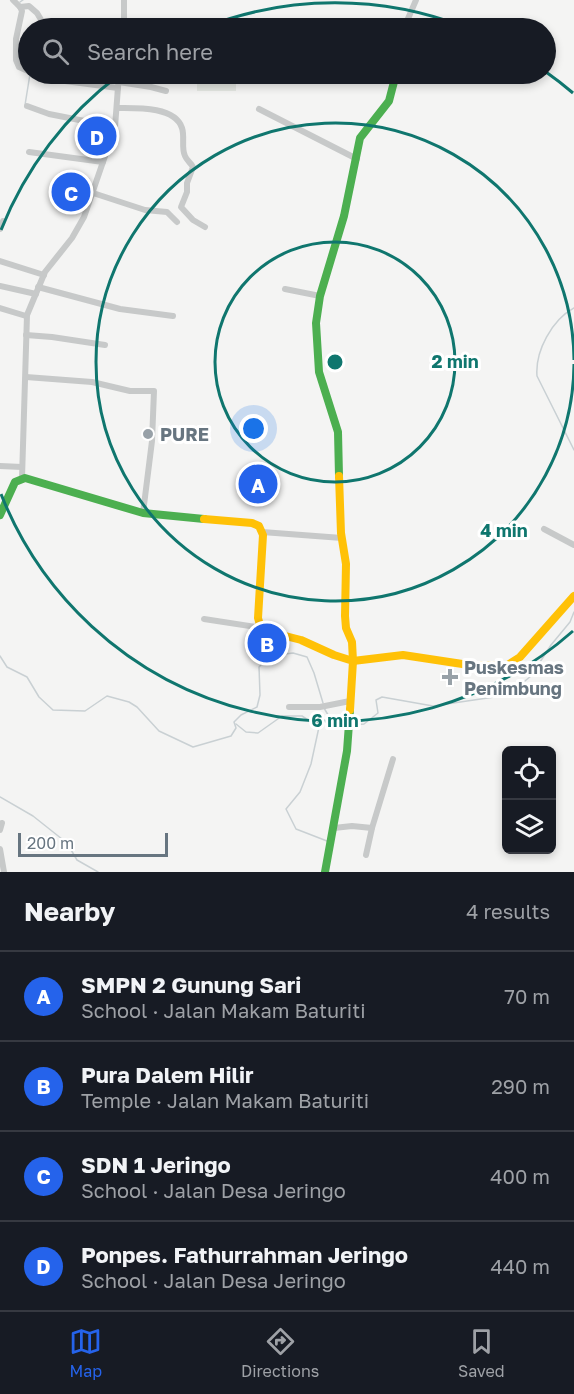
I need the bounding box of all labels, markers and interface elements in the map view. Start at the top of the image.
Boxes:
search box [18,18,556,84]
icon: search [39,35,72,68]
text: Search here [87,38,213,65]
pin: D [78,114,116,158]
pin: C [52,170,90,214]
text: 2 min [431,350,479,372]
centre of rings [325,352,345,372]
your location [239,414,268,443]
place label: PURE [160,423,209,445]
marker: PURE [141,427,155,441]
pin: A [238,462,278,506]
text: 4 min [480,519,528,541]
pin: B [248,620,286,666]
place label: Puskesmas Penimbung [464,656,564,699]
marker: Puskesmas Penimbung [441,668,459,686]
text: 6 min [311,709,359,731]
map controls [502,746,556,854]
button: locate [502,746,556,800]
button: layers [502,800,556,854]
scale bar [18,830,168,858]
text: 200 m [27,833,74,853]
text: Nearby [24,896,115,927]
text: 4 results [466,899,550,923]
text: SMPN 2 Gunung Sari [81,971,301,998]
text: A [36,984,51,1008]
text: 70 m [504,984,550,1008]
text: School · Jalan Makam Baturiti [81,998,366,1022]
text: Pura Dalem Hilir [81,1061,254,1088]
text: B [36,1074,51,1098]
text: 290 m [491,1074,550,1098]
text: Temple · Jalan Makam Baturiti [81,1088,369,1112]
text: SDN 1 Jeringo [81,1151,231,1178]
text: C [36,1164,51,1188]
text: 400 m [490,1164,550,1188]
text: School · Jalan Desa Jeringo [81,1178,346,1202]
text: Ponpes. Fathurrahman Jeringo [81,1241,408,1268]
text: D [36,1254,51,1278]
text: 440 m [491,1254,550,1278]
text: School · Jalan Desa Jeringo [81,1268,346,1292]
tab: Map [69,1325,102,1381]
tab: Directions [241,1325,319,1381]
tab: Saved [458,1325,505,1381]

